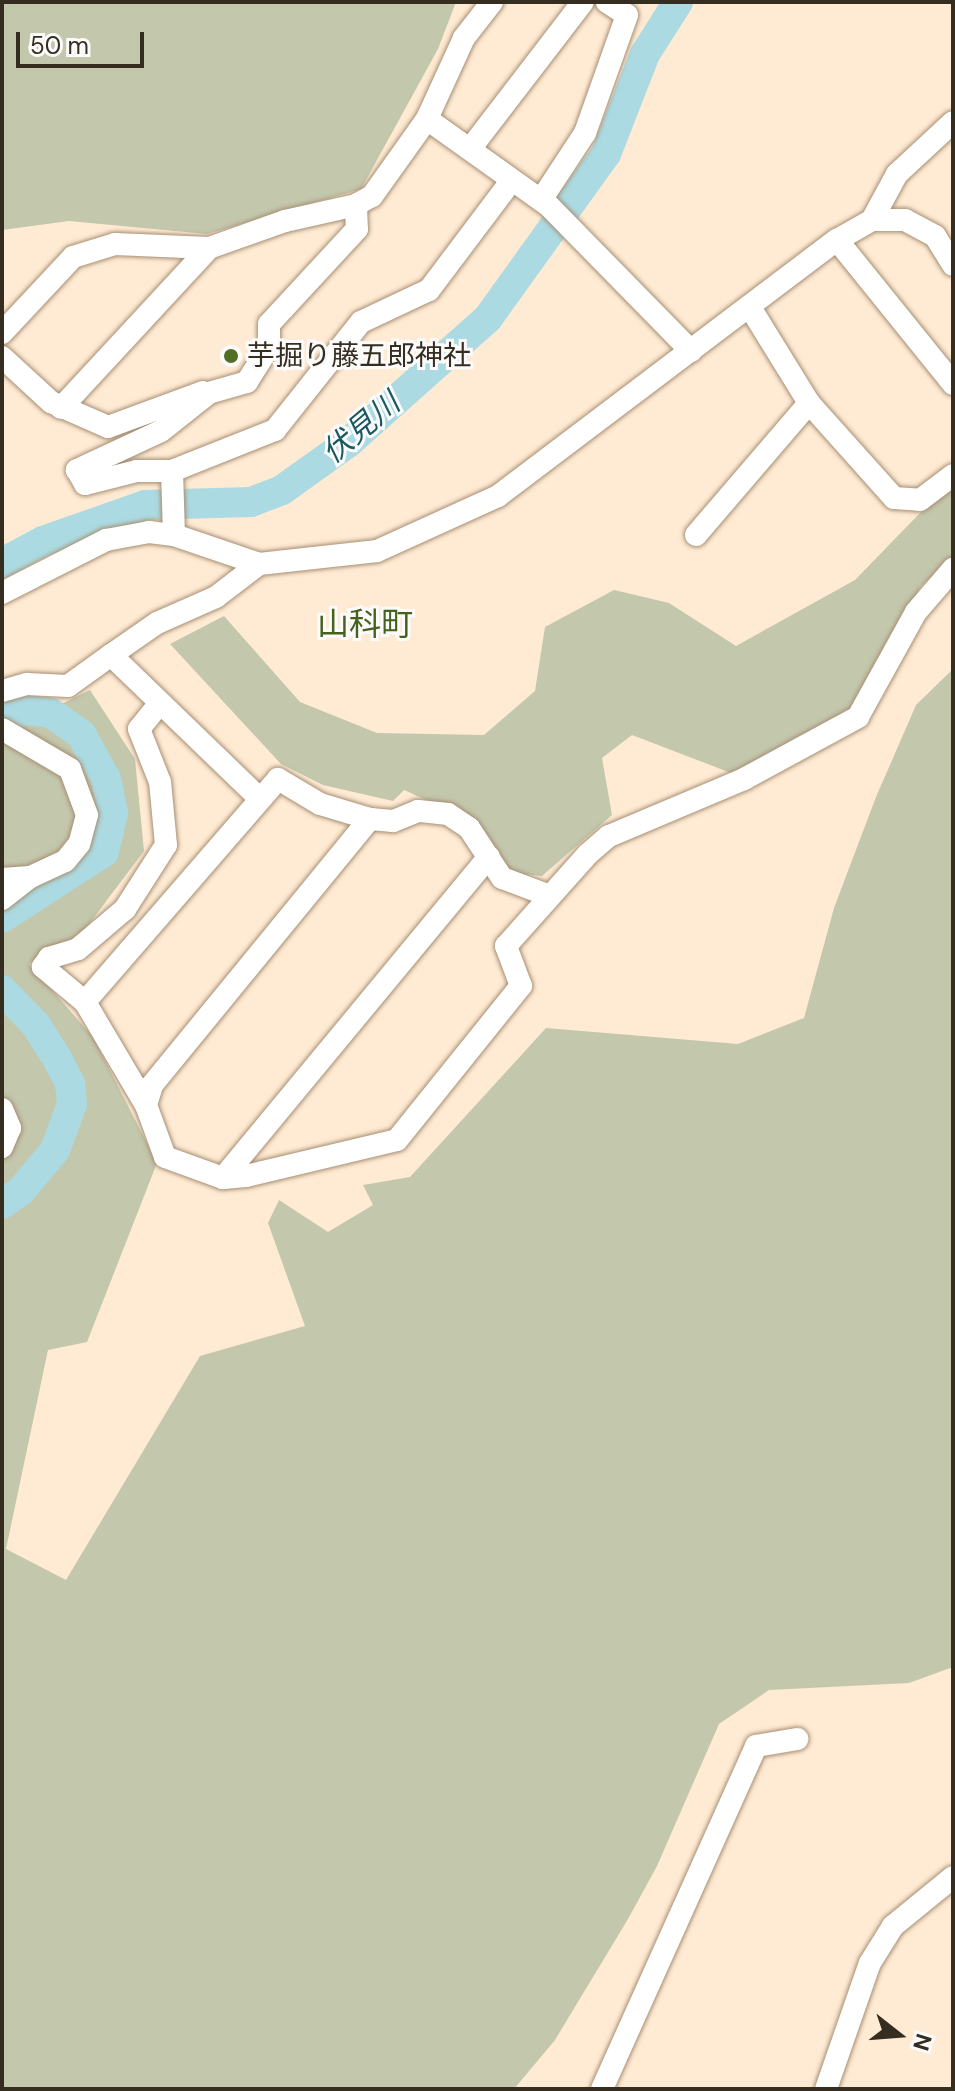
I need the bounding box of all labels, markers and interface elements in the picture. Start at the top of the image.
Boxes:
scale bar [20,16,148,66]
text: 50 m [30,30,89,61]
place label: 芋掘り藤五郎神社 [247,339,471,373]
marker: 芋掘り藤五郎神社 [222,347,240,365]
water label: 伏見川 [315,385,407,471]
district label: 山科町 [317,605,413,643]
north arrow [859,1995,939,2075]
text: N [906,2030,939,2054]

